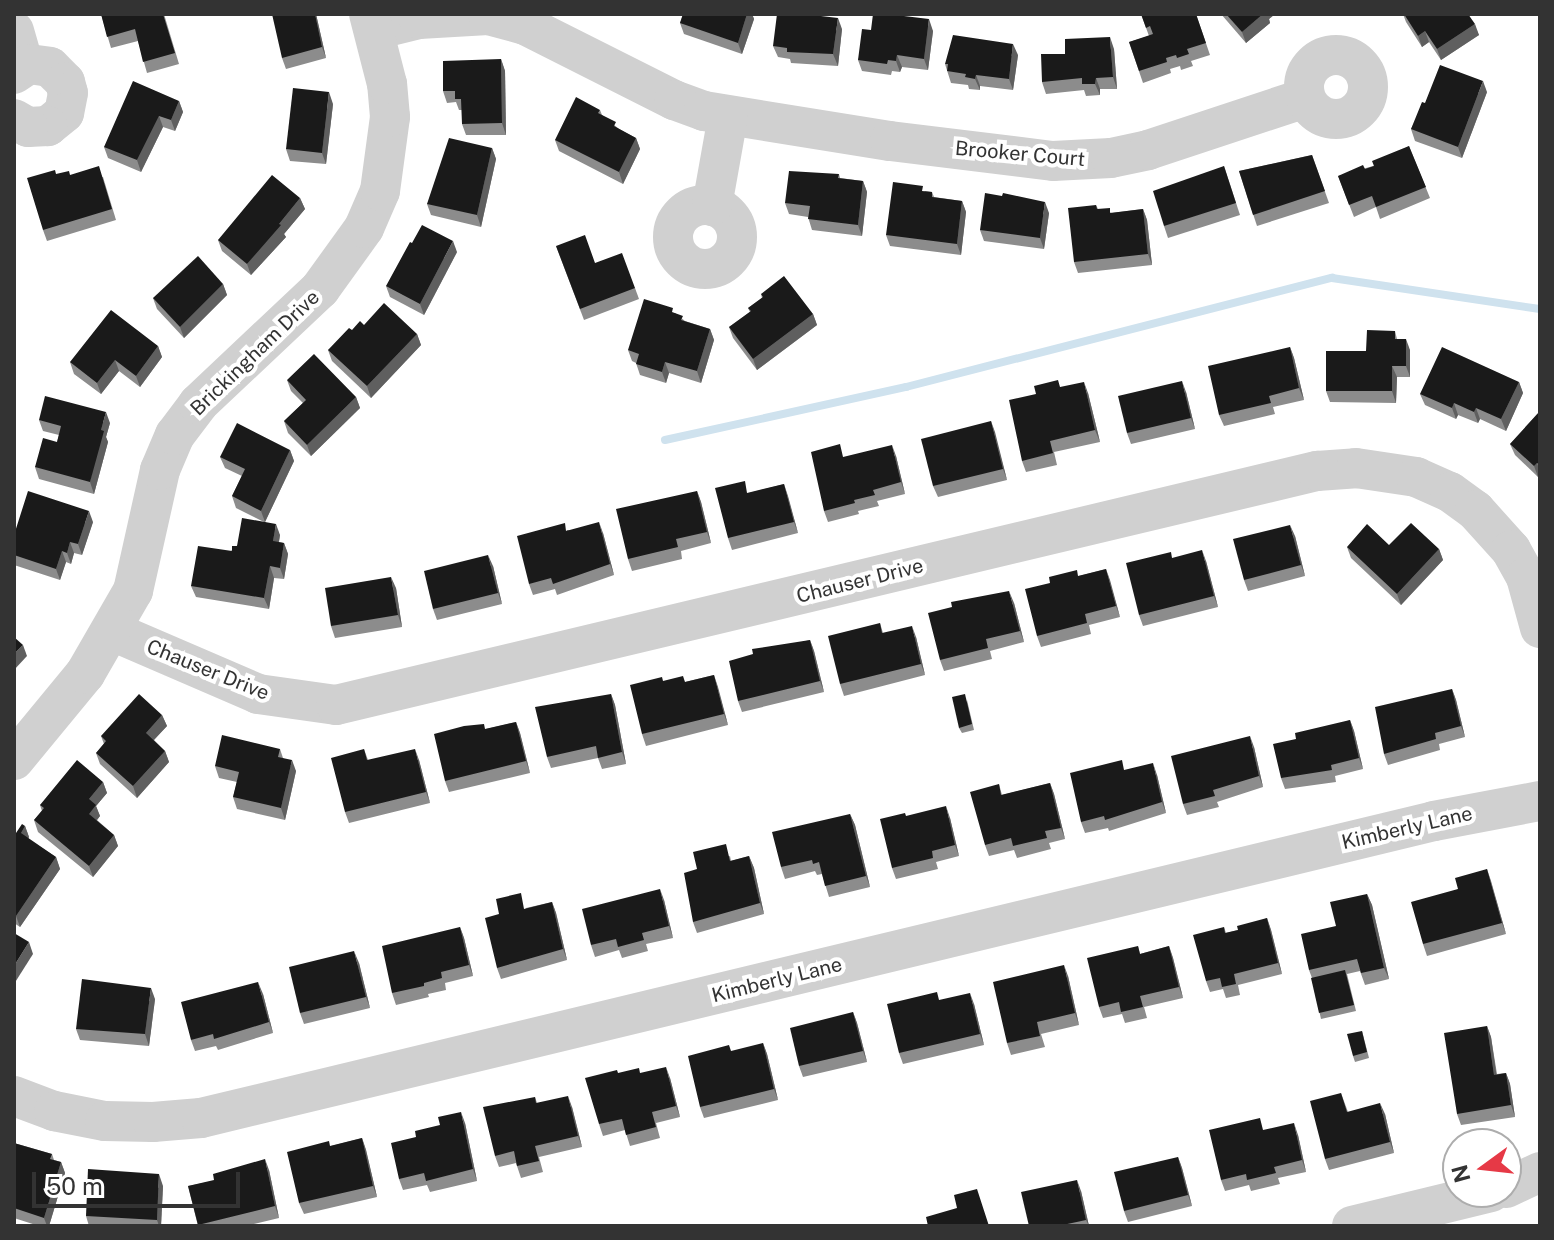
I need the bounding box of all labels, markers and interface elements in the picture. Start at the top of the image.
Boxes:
street label: Brooker Court [954,136,1086,172]
street label: Brickingham Drive [186,285,324,421]
street label: Chauser Drive [794,554,926,608]
street label: Chauser Drive [143,635,273,705]
street label: Kimberly Lane [1339,801,1475,855]
street label: Kimberly Lane [709,952,845,1008]
north arrow [1442,1128,1522,1208]
scale bar [36,1156,244,1206]
text: N [1446,1162,1476,1185]
text: 50 m [46,1172,103,1200]

